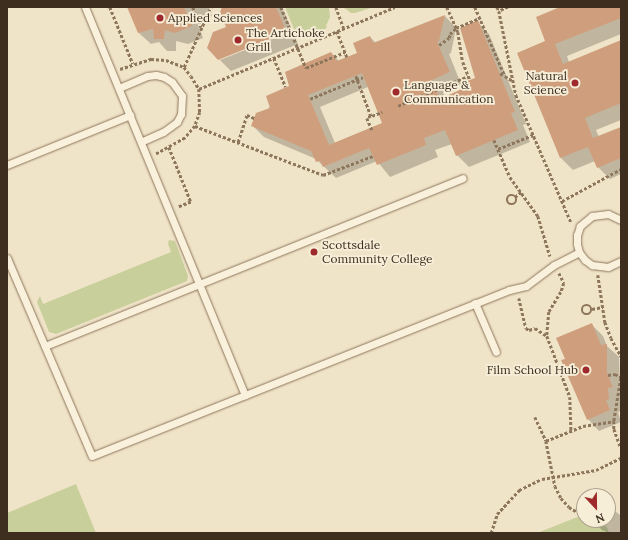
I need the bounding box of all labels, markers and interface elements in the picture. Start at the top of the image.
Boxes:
place label: Applied Sciences [168,11,262,25]
marker: Applied Sciences [155,13,165,23]
place label: The Artichoke Grill [246,26,325,54]
marker: The Artichoke Grill [233,35,243,45]
place label: Natural Science [524,69,567,97]
place label: Language & Communication [404,78,493,106]
marker: Natural Science [570,78,580,88]
marker: Language & Communication [391,87,401,97]
place label: Scottsdale Community College [322,238,433,266]
marker: Scottsdale Community College [309,247,319,257]
place label: Film School Hub [487,363,578,377]
marker: Film School Hub [581,365,591,375]
north arrow [576,488,616,528]
text: N [594,510,607,526]

